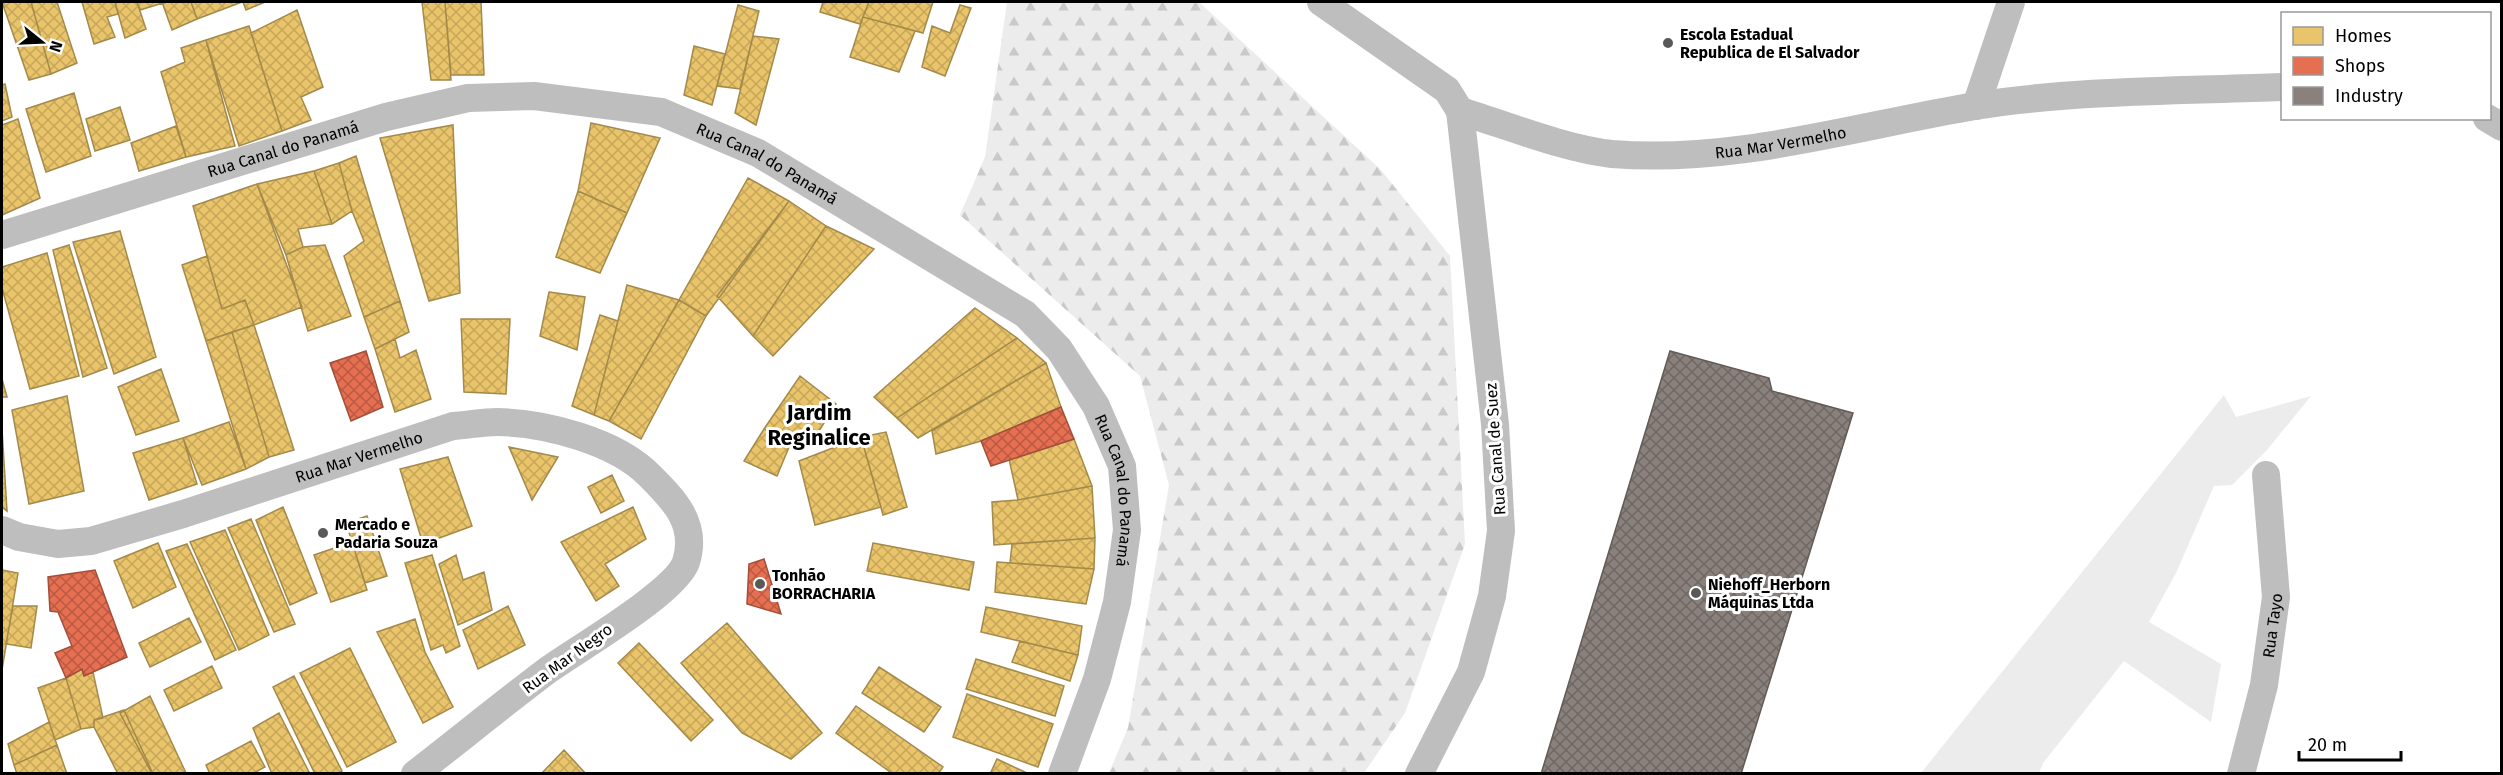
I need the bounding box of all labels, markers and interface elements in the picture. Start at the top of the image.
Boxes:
north arrow [12,12,72,72]
legend [2281,12,2491,120]
place label: Escola Estadual Republica de El Salvador [1680,25,1860,62]
text: Homes [2335,25,2391,47]
marker: Escola Estadual Republica de El Salvador [1661,36,1675,50]
text: N [45,39,66,54]
text: Shops [2335,55,2385,77]
text: Industry [2335,85,2403,107]
street label: Rua Canal do Panamá [205,117,361,181]
street label: Rua Canal do Panamá [693,119,841,209]
street label: Rua Mar Vermelho [1714,123,1848,163]
street label: Rua Canal de Suez [1481,382,1510,516]
district label: Jardim Reginalice [767,399,871,451]
street label: Rua Canal do Panamá [1091,411,1136,568]
street label: Rua Mar Vermelho [293,428,425,487]
place label: Mercado e Padaria Souza [335,515,438,552]
marker: Mercado e Padaria Souza [316,526,330,540]
place label: Tonhão BORRACHARIA [772,566,876,603]
place label: Niehoff_Herborn Máquinas Ltda [1708,575,1830,612]
marker: Tonhão BORRACHARIA [753,577,767,591]
marker: Niehoff_Herborn Máquinas Ltda [1689,586,1703,600]
street label: Rua Tayo [2259,592,2286,659]
street label: Rua Mar Negro [519,619,616,697]
scale bar [2299,724,2401,762]
text: 20 m [2308,734,2347,756]

